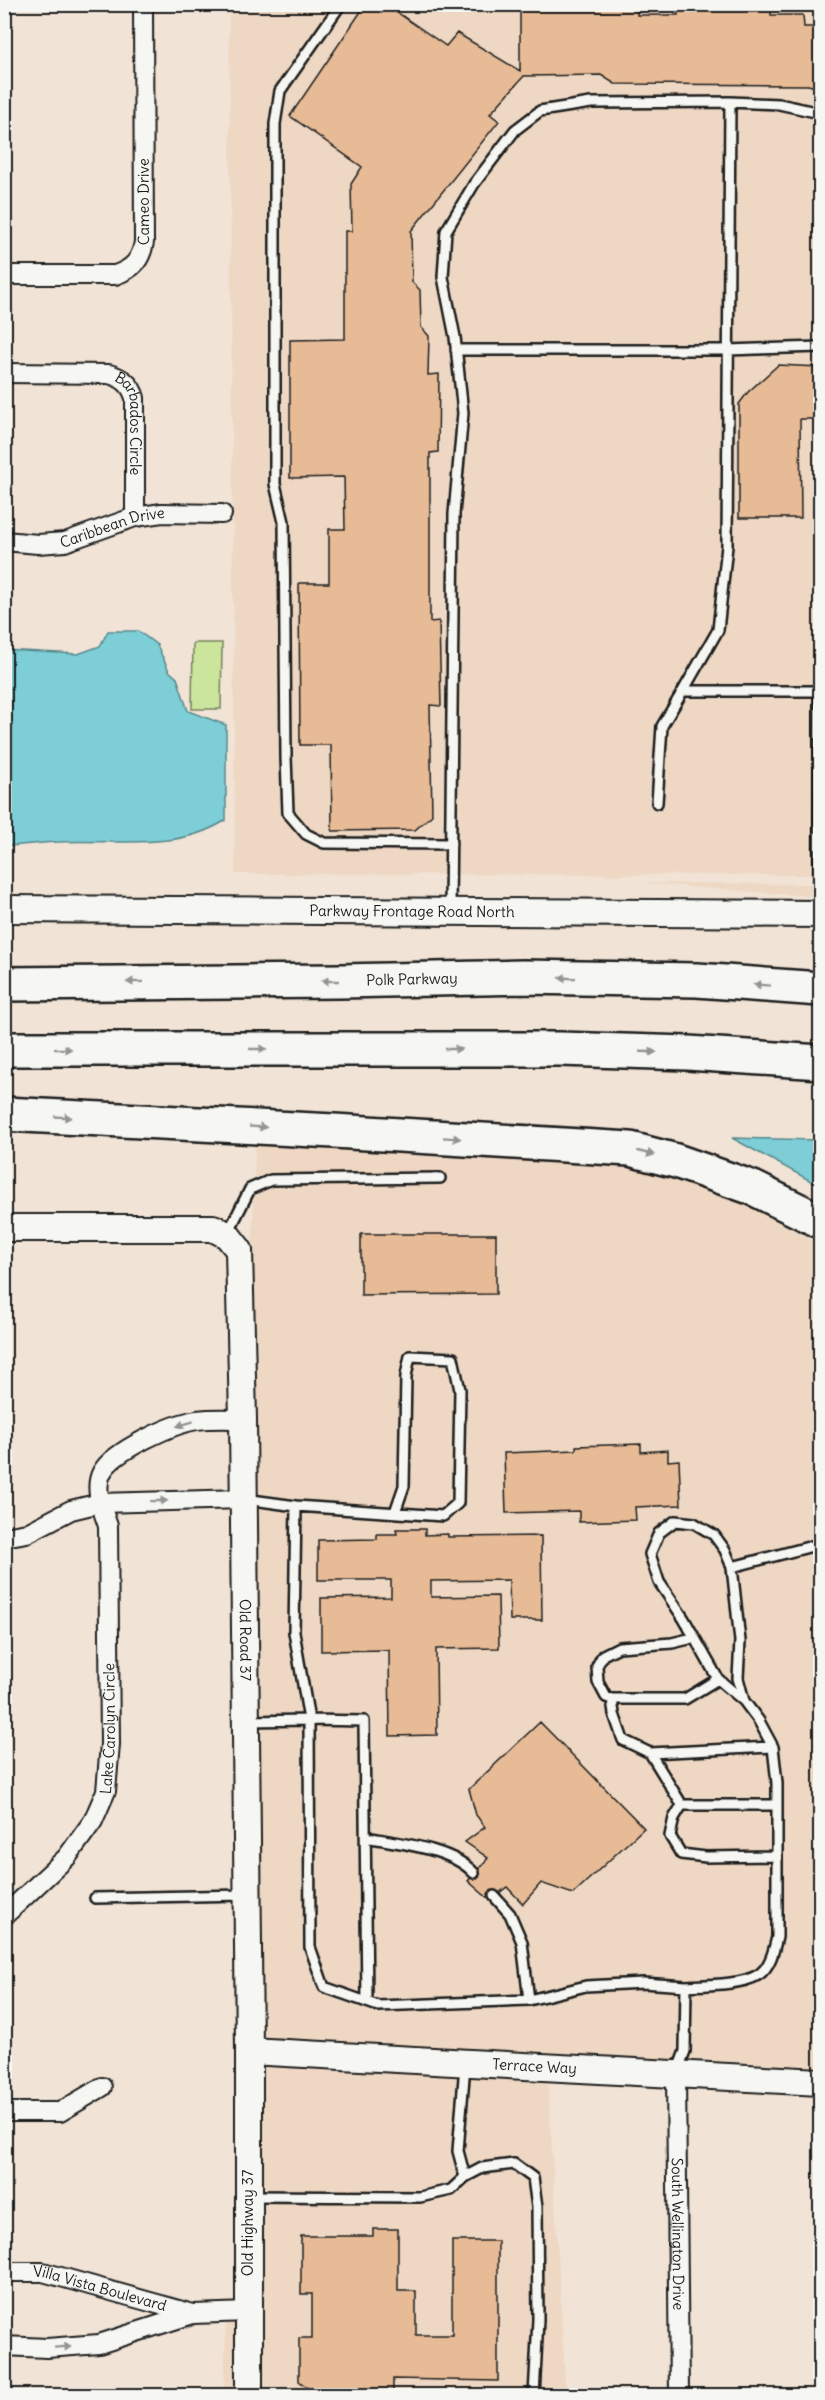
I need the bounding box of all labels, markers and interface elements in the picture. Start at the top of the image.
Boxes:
street label: Cameo Drive [134,158,153,245]
street label: Barbados Circle [112,367,145,475]
street label: Caribbean Drive [57,503,166,552]
street label: Parkway Frontage Road North [309,901,515,921]
street label: Polk Parkway [366,968,458,989]
one-way arrow [558,973,577,982]
one-way arrow [321,976,340,986]
one-way arrow [126,977,145,987]
one-way arrow [753,980,772,990]
one-way arrow [53,1044,72,1054]
one-way arrow [248,1044,267,1054]
one-way arrow [443,1044,462,1054]
one-way arrow [638,1047,657,1056]
one-way arrow [53,1112,72,1121]
one-way arrow [248,1122,267,1131]
one-way arrow [443,1133,462,1143]
one-way arrow [637,1149,656,1159]
one-way arrow [176,1420,194,1429]
one-way arrow [149,1496,168,1506]
street label: Old Road 37 [236,1599,255,1681]
street label: Lake Carolyn Circle [96,1663,119,1795]
street label: Terrace Way [492,2054,577,2078]
street label: South Wellington Drive [668,2158,688,2310]
street label: Old Highway 37 [238,2170,257,2276]
street label: Villa Vista Boulevard [33,2262,169,2315]
one-way arrow [53,2342,72,2351]

